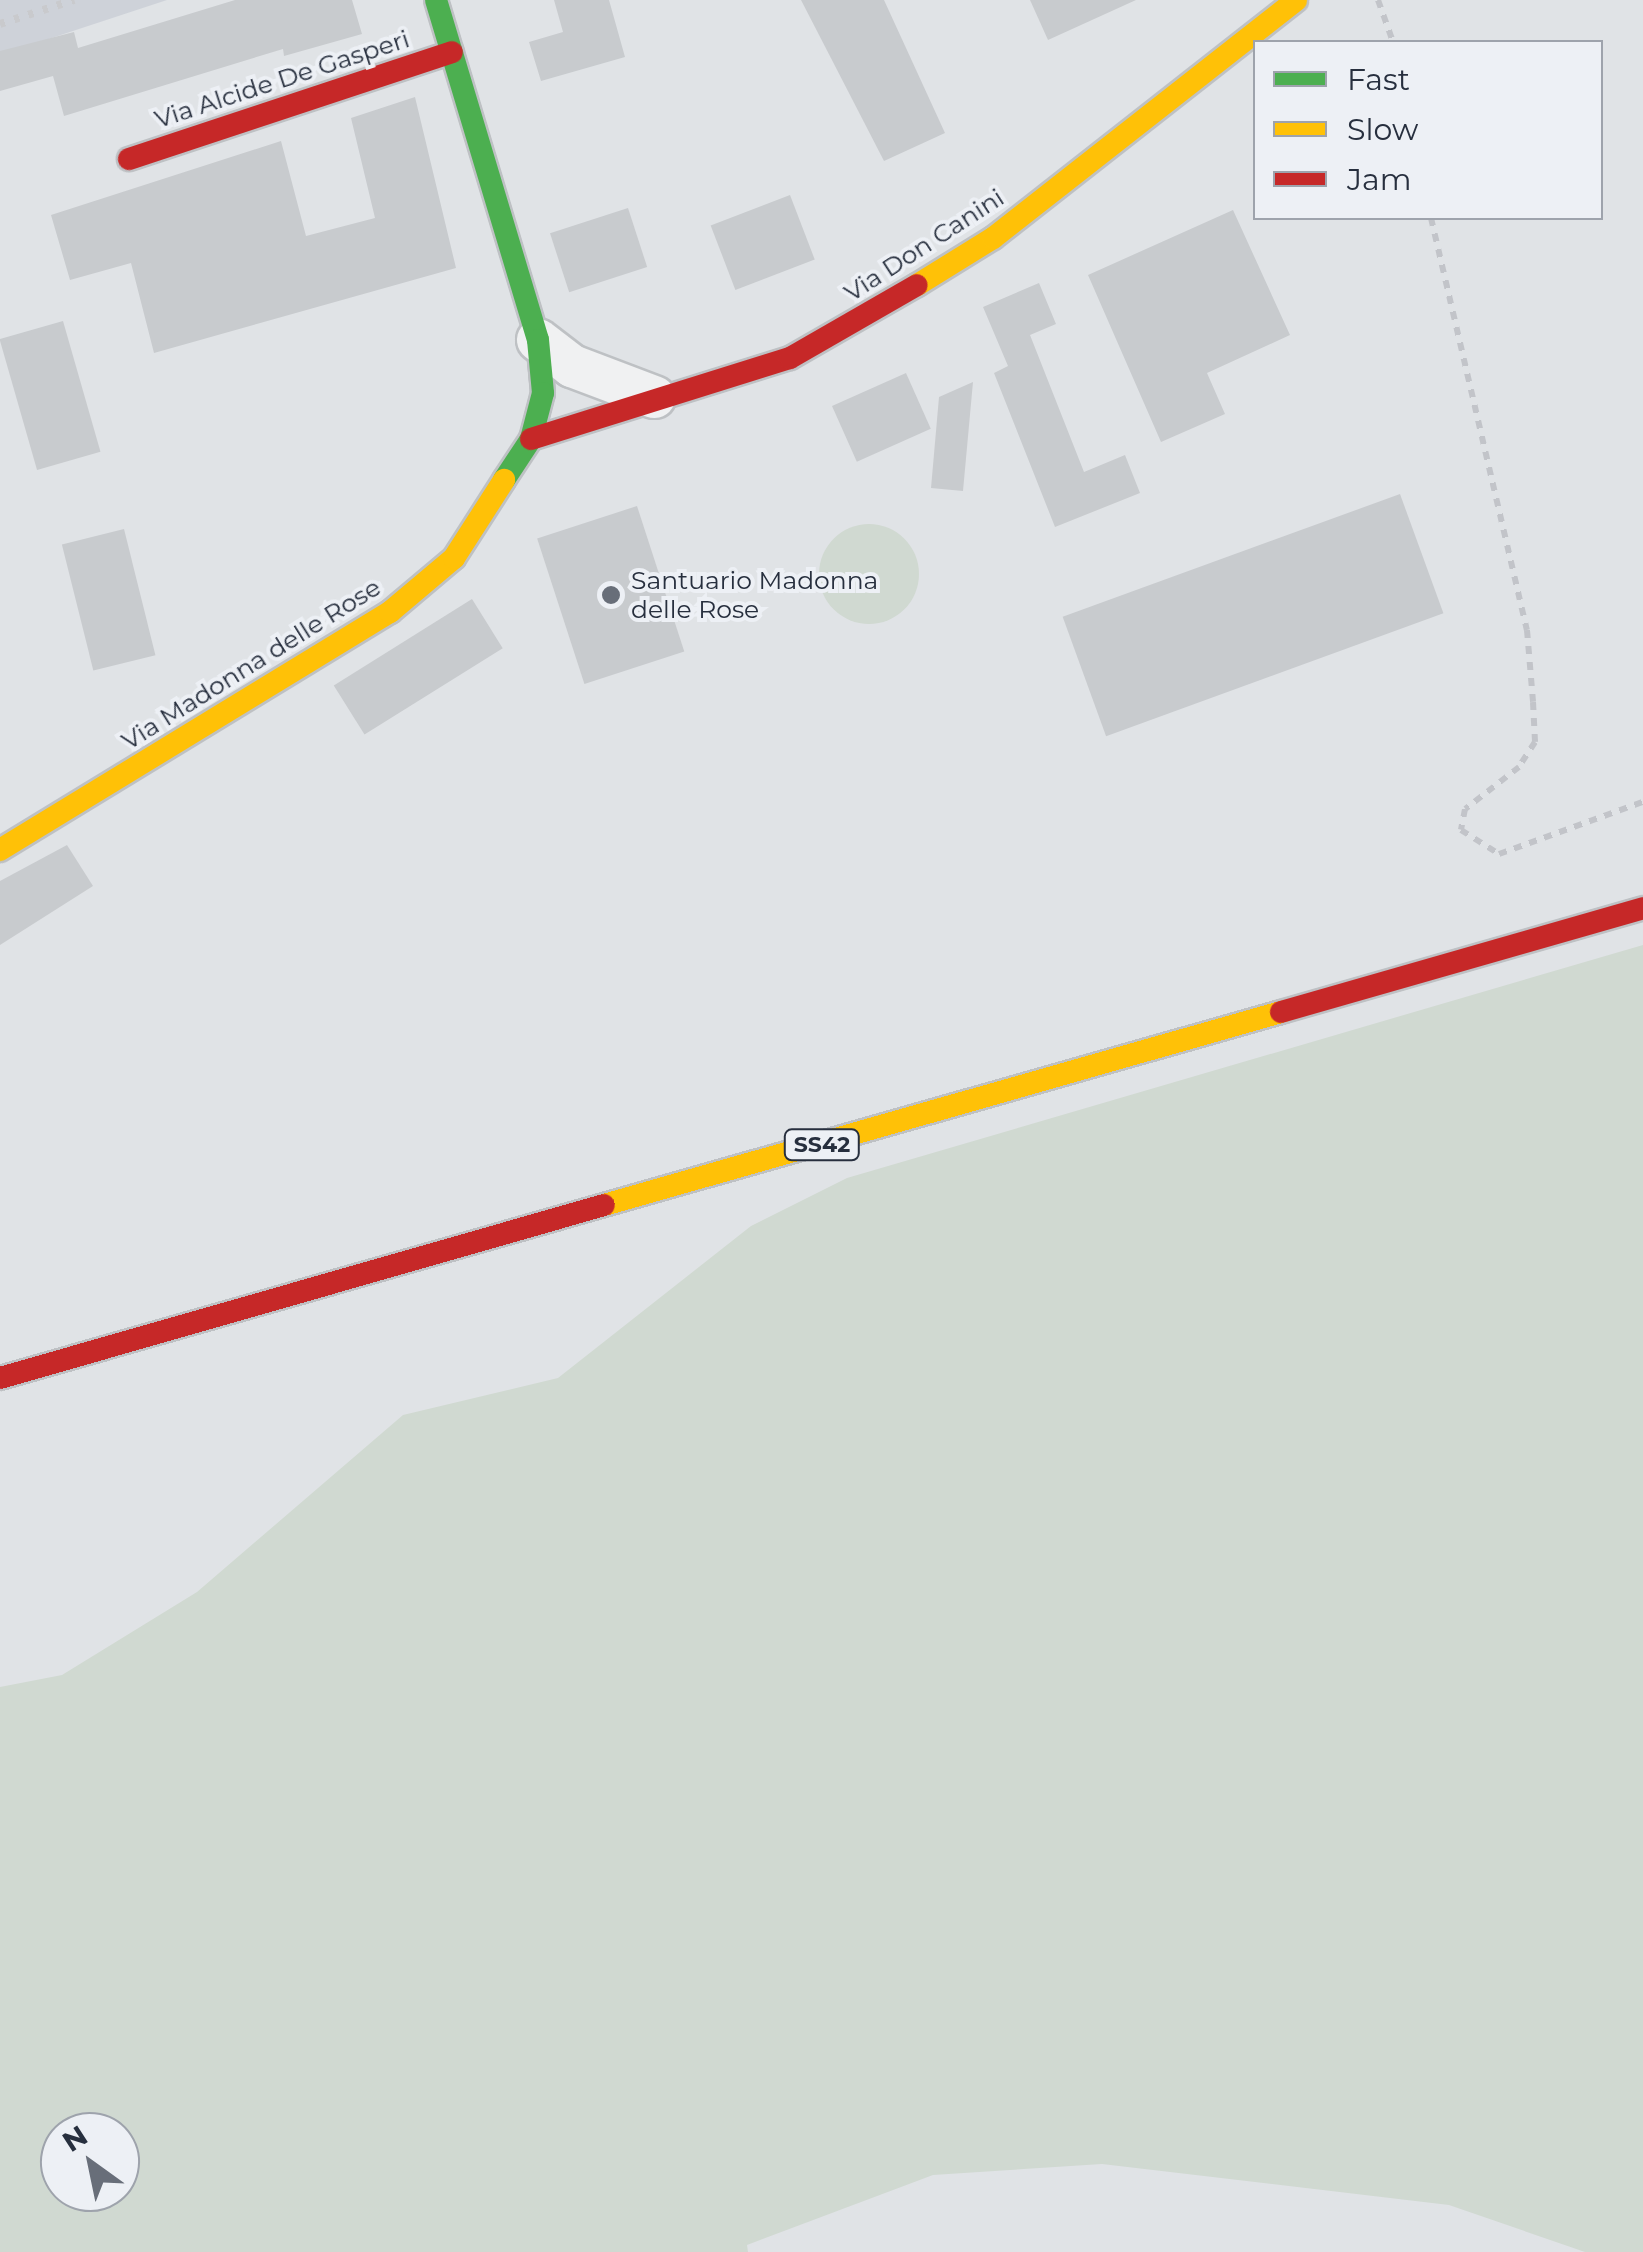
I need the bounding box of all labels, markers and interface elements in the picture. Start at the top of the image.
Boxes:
street label: Via Alcide De Gasperi [151,24,413,134]
legend [1253,40,1603,220]
text: Fast [1347,61,1410,98]
text: Slow [1347,111,1418,148]
text: Jam [1347,161,1412,198]
street label: Via Don Canini [839,182,1009,308]
place label: Santuario Madonna delle Rose [631,566,878,625]
street label: Via Madonna delle Rose [116,572,386,756]
marker: Santuario Madonna delle Rose [600,584,622,606]
road number: SS42 [782,1128,862,1162]
north arrow [40,2112,140,2212]
text: N [56,2118,93,2159]

